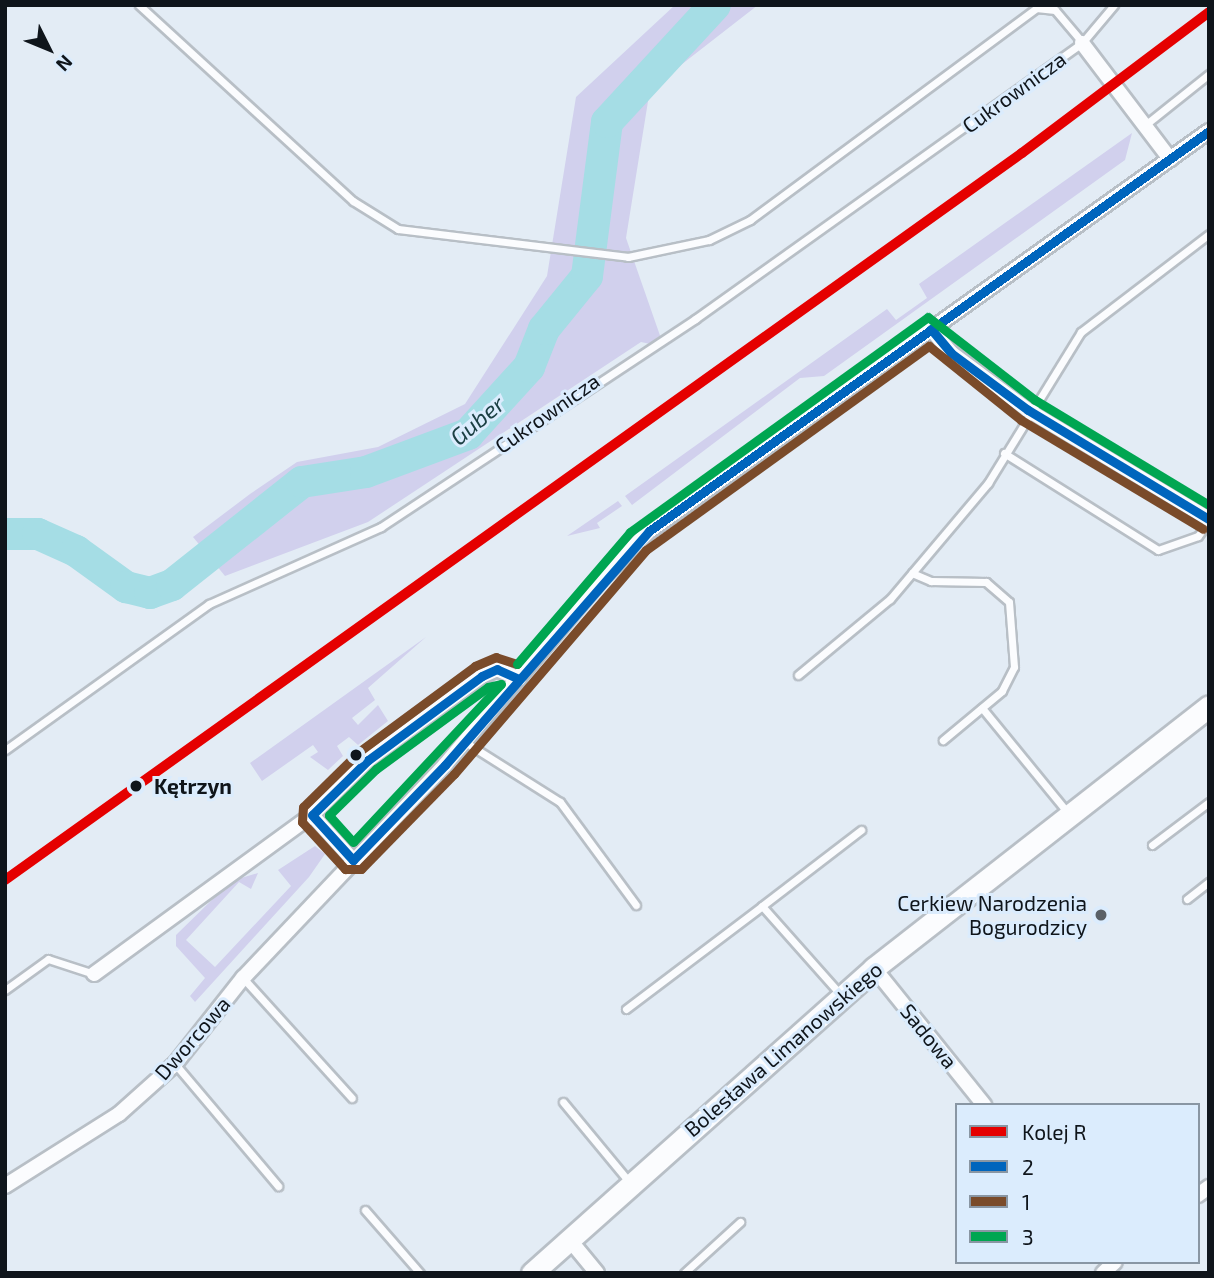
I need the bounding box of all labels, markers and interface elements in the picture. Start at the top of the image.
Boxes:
north arrow [14,14,84,84]
street label: Cukrownicza [957,46,1071,138]
text: N [52,51,78,77]
street label: Cukrownicza [490,368,604,458]
water label: Guber [444,389,510,451]
unlabelled marker [349,748,363,762]
place label: Kętrzyn [154,773,232,799]
marker: Kętrzyn [125,775,147,797]
place label: Cerkiew Narodzenia Bogurodzicy [897,890,1087,940]
marker: Cerkiew Narodzenia Bogurodzicy [1093,907,1109,923]
street label: Bolesława Limanowskiego [679,956,887,1142]
street label: Dworcowa [149,991,235,1085]
street label: Sadowa [895,999,963,1073]
legend [955,1103,1200,1264]
text: Kolej R [1022,1119,1087,1144]
text: 2 [1022,1154,1034,1179]
text: 1 [1022,1189,1030,1214]
text: 3 [1022,1224,1034,1249]

